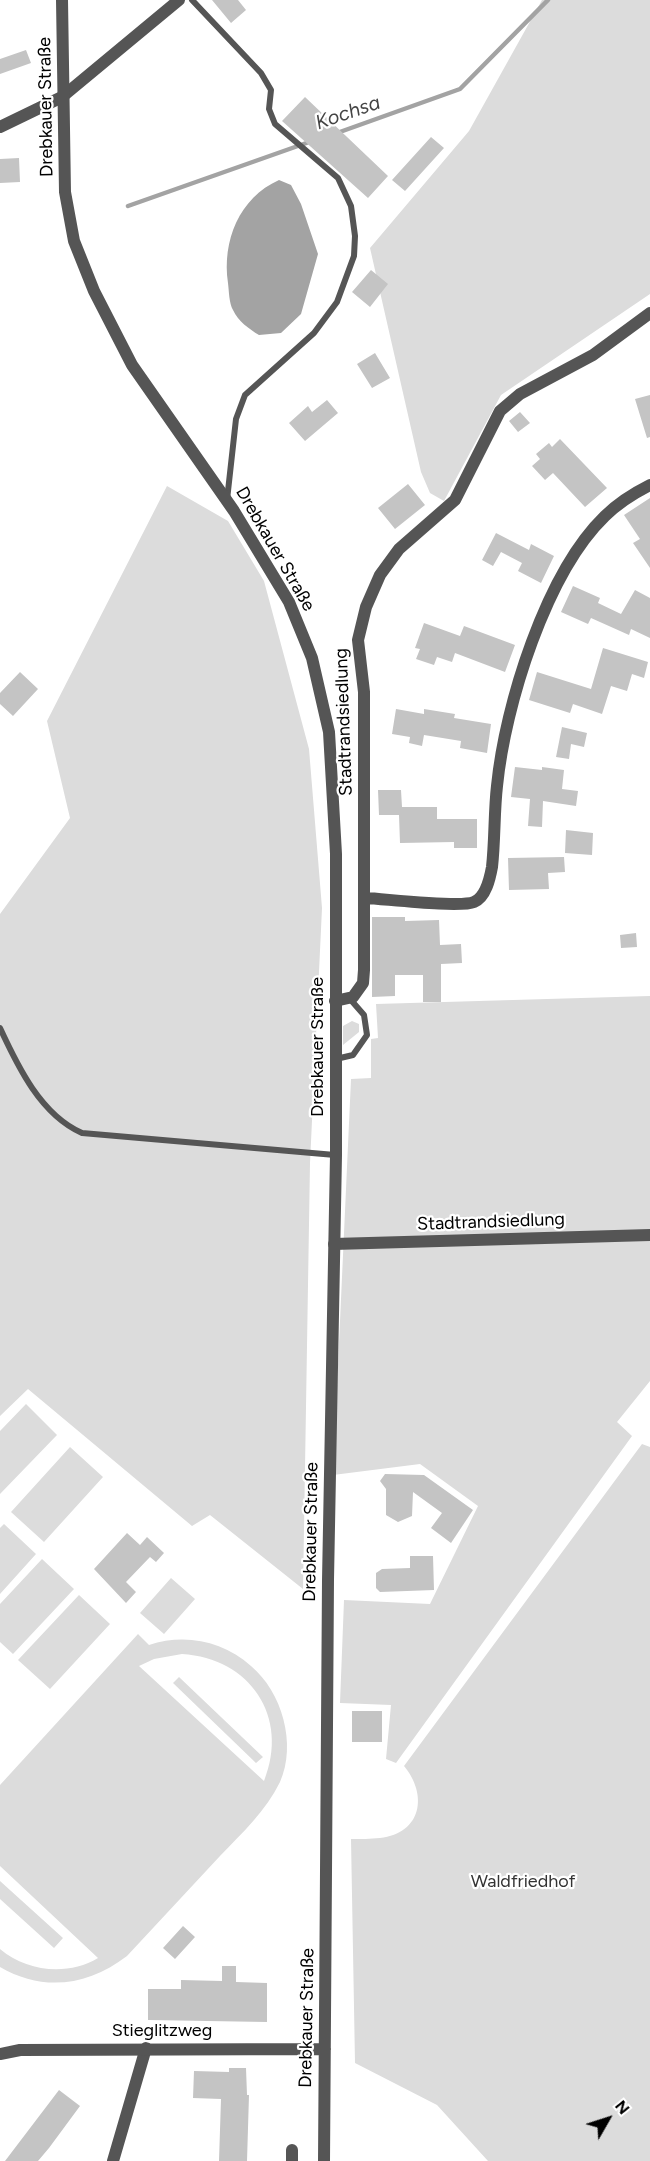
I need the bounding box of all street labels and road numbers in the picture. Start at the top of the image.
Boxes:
street label: Drebkauer Straße [34,37,58,177]
street label: Drebkauer Straße [231,483,319,615]
street label: Stadtrandsiedlung [331,648,357,796]
street label: Drebkauer Straße [307,977,329,1117]
street label: Stadtrandsiedlung [417,1209,565,1235]
street label: Drebkauer Straße [299,1462,323,1602]
street label: Drebkauer Straße [295,1948,319,2088]
street label: Stieglitzweg [112,2020,212,2042]

